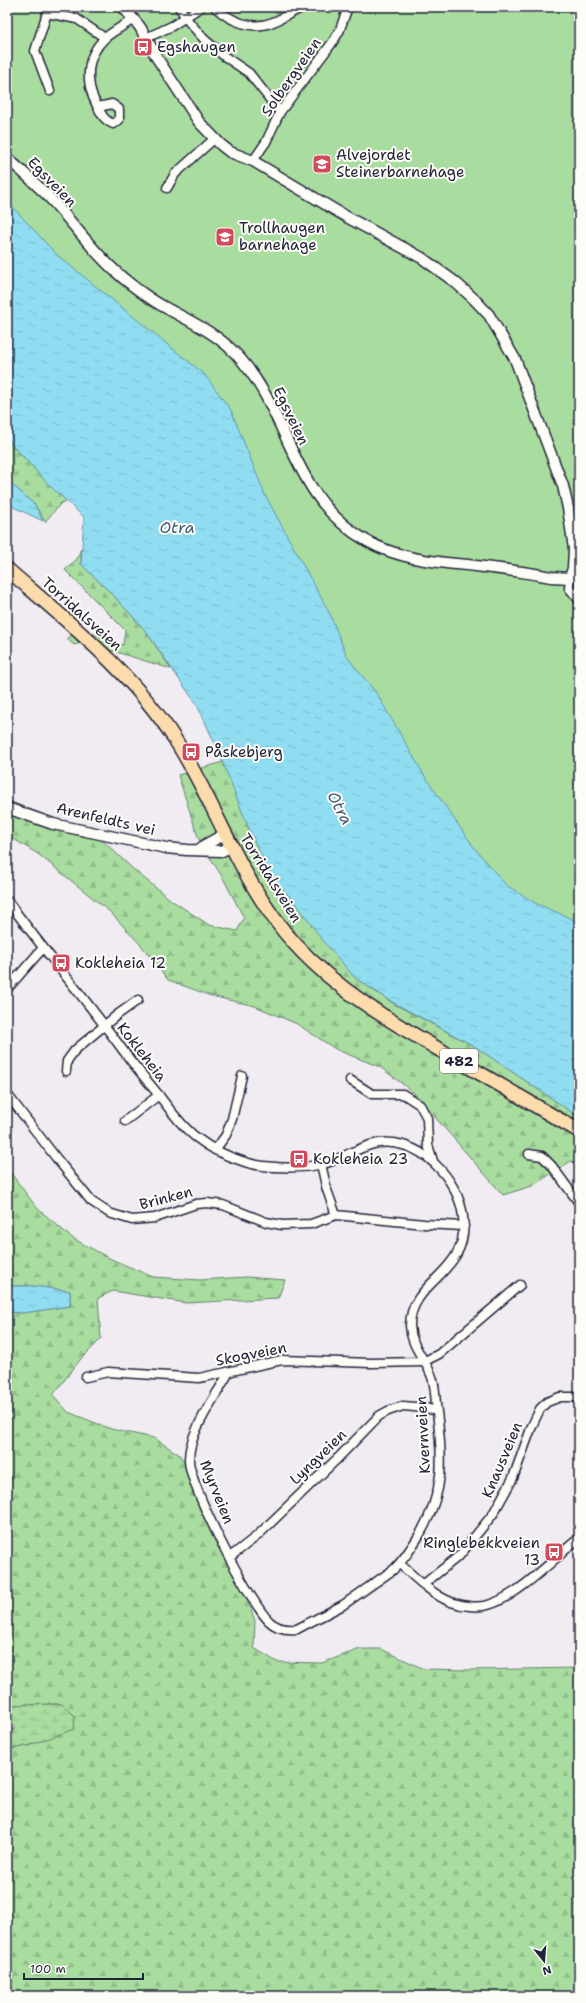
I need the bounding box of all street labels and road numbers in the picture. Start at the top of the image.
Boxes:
street label: Solbergveien [257,34,325,120]
street label: Egsveien [23,153,81,211]
street label: Egsveien [268,383,314,449]
street label: Torridalsveien [38,573,126,655]
street label: Arenfeldts vei [55,798,157,840]
street label: Torridalsveien [236,830,306,926]
street label: Kokleheia [113,1018,172,1086]
road number: 482 [440,1049,478,1073]
street label: Brinken [137,1181,195,1215]
street label: Skogveien [214,1337,288,1371]
street label: Kvernveien [411,1396,435,1474]
street label: Knausveien [477,1419,527,1501]
street label: Lyngveien [285,1425,351,1489]
street label: Myrveien [195,1457,239,1527]

